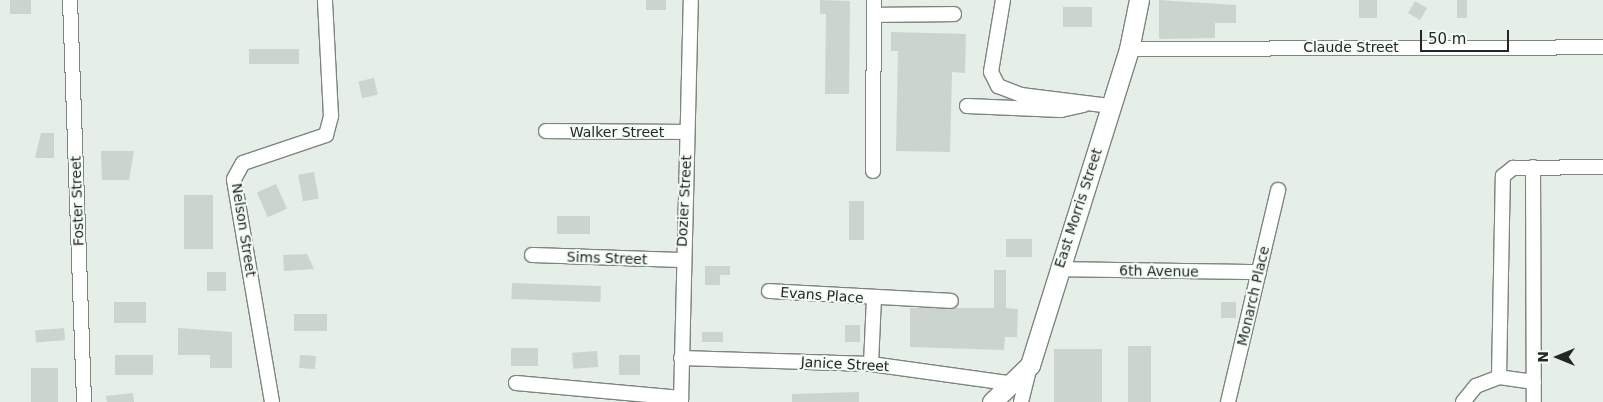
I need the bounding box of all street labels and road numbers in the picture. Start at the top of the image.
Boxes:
street label: Claude Street [1303,39,1399,55]
street label: Walker Street [570,124,664,140]
street label: East Morris Street [1051,146,1105,270]
street label: Dozier Street [673,155,695,247]
street label: Foster Street [67,156,87,246]
street label: Nelson Street [228,182,260,278]
street label: Monarch Place [1233,245,1273,347]
street label: Sims Street [566,248,648,268]
street label: 6th Avenue [1119,262,1199,280]
street label: Evans Place [780,284,864,306]
street label: Janice Street [800,353,890,375]

